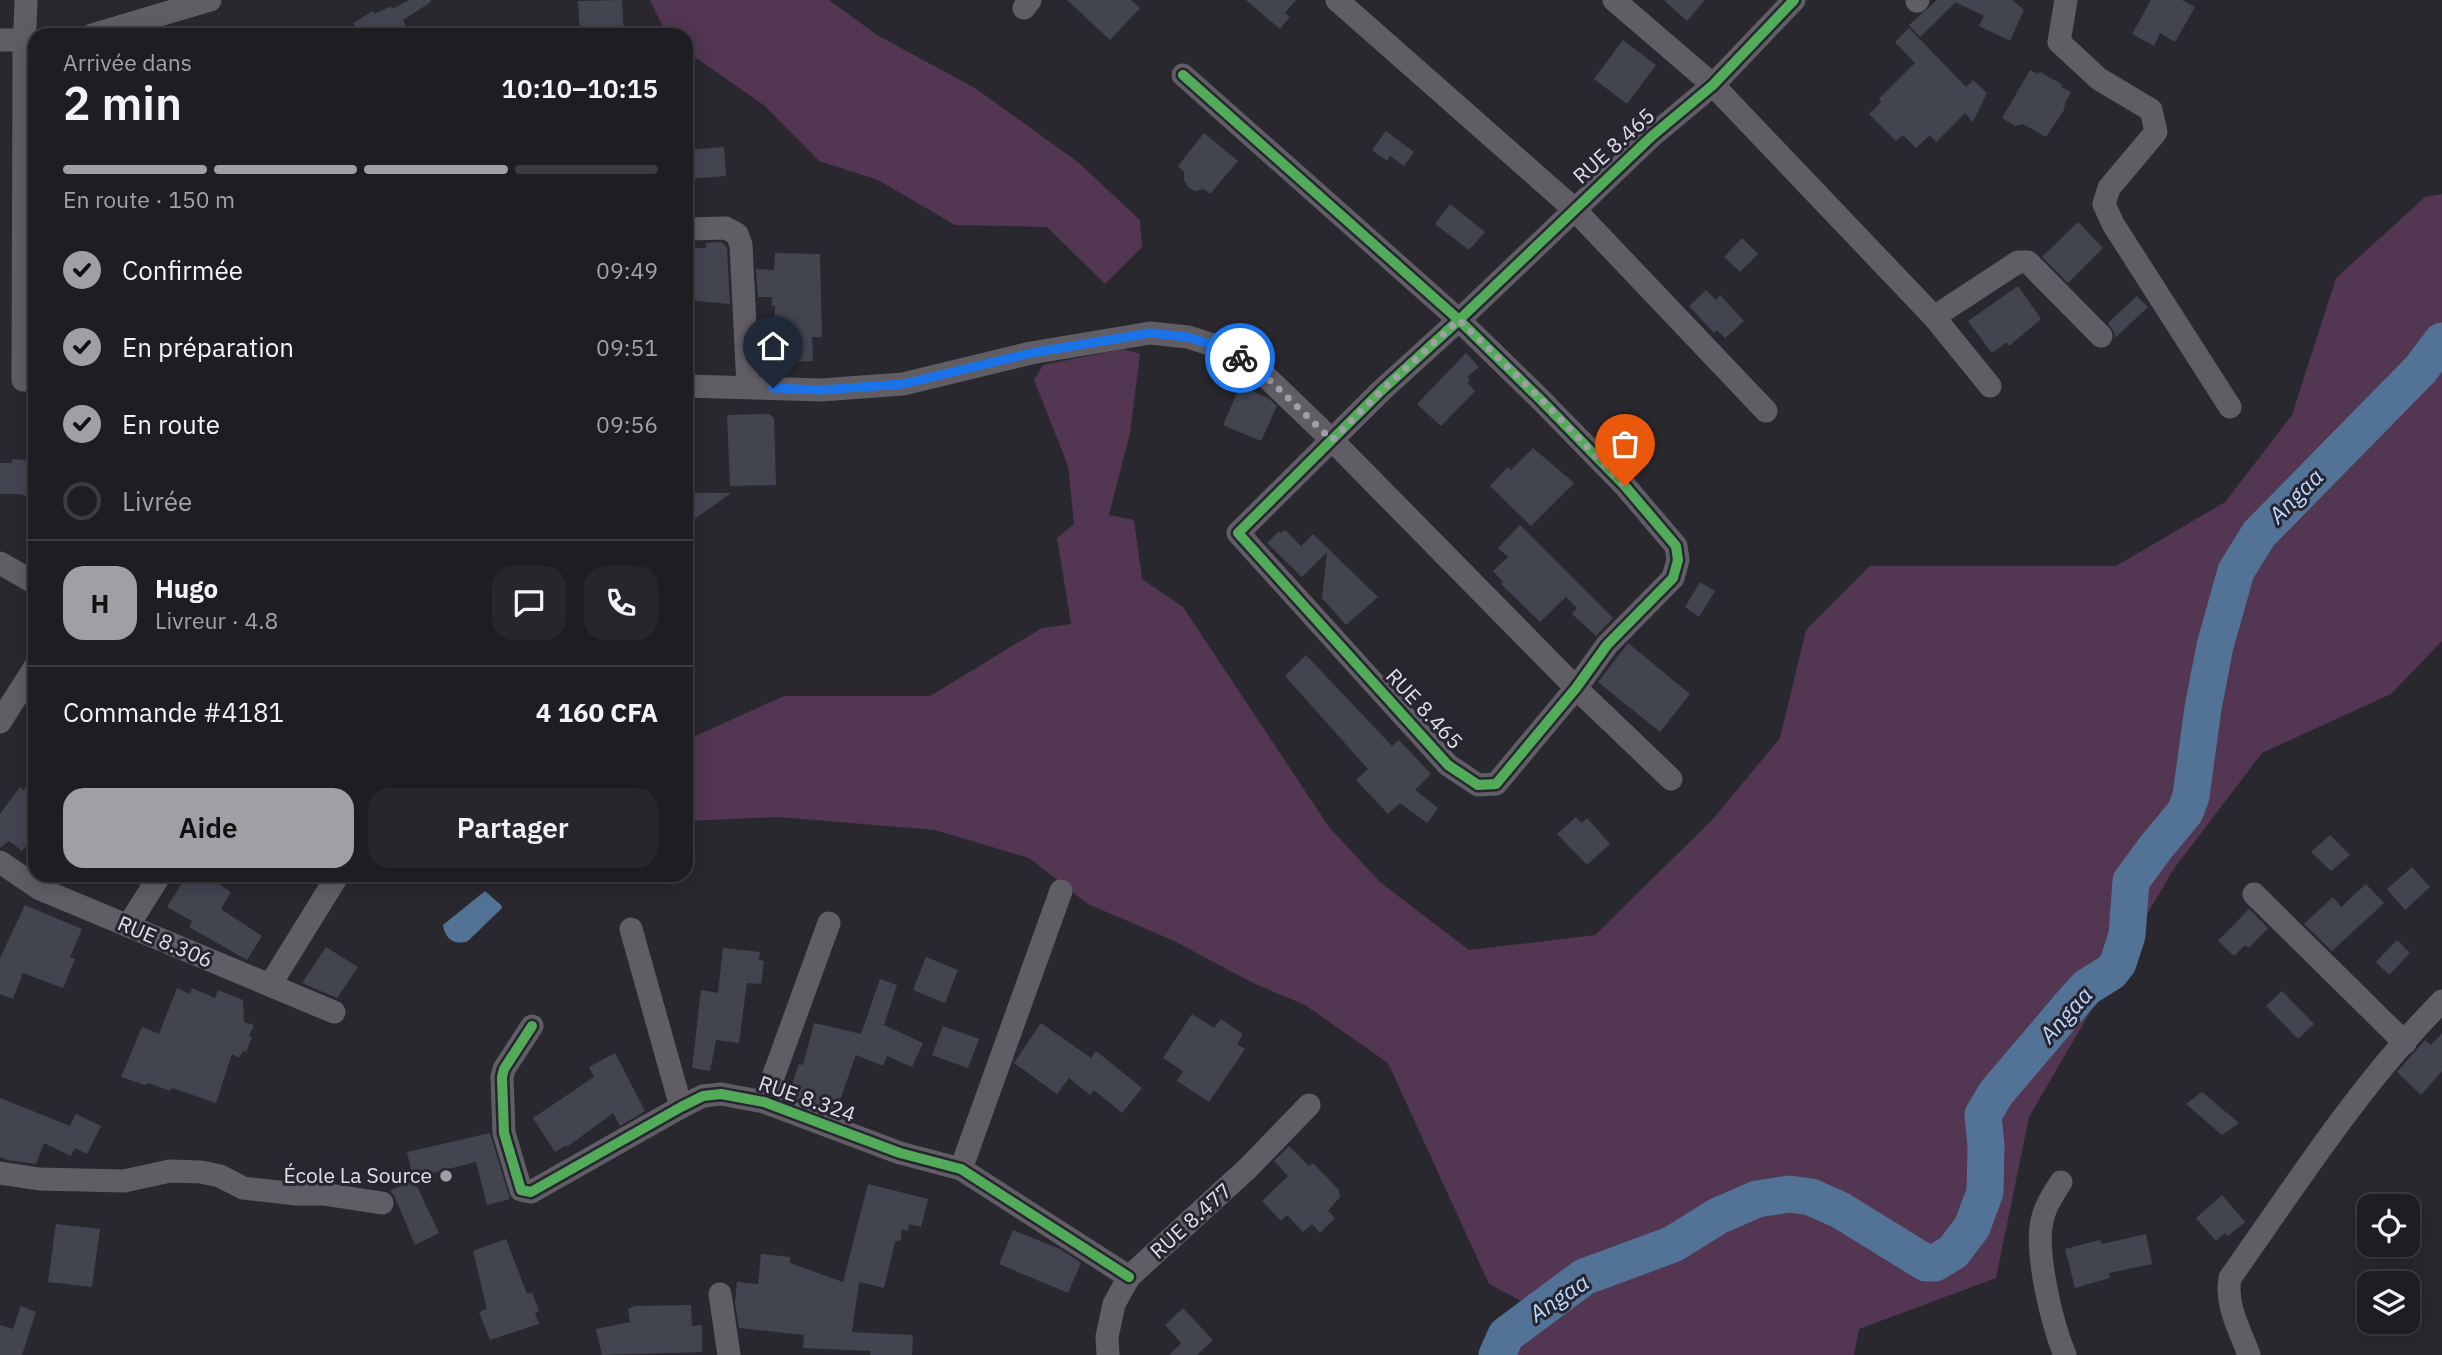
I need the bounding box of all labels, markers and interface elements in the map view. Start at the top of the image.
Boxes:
text: Arrivée dans [63,47,192,77]
text: 10:10–10:15 [501,71,658,105]
text: 2 min [63,73,182,133]
street label: RUE 8.465 [1567,101,1660,189]
text: En route · 150 m [63,184,235,214]
icon: check [63,251,101,289]
text: Confirmée [122,253,243,287]
text: 09:49 [596,255,658,285]
pin [743,316,803,388]
courier [1205,323,1275,393]
icon: home [754,327,792,365]
icon: check [63,328,101,366]
text: En préparation [122,330,294,364]
text: 09:51 [596,332,658,362]
icon: bike [1221,339,1259,377]
icon: check [63,405,101,443]
text: En route [122,407,220,441]
text: 09:56 [596,409,658,439]
pin [1595,414,1655,486]
icon: bag [1606,425,1644,463]
water label: Angaa [2261,461,2329,530]
text: Livrée [122,484,192,518]
button: chat [492,566,566,640]
button: phone [584,566,658,640]
text: Hugo [155,571,218,605]
text: H [91,586,109,620]
text: Livreur · 4.8 [155,605,278,635]
street label: RUE 8.465 [1380,662,1469,755]
text: Commande #4181 [63,695,284,729]
text: 4 160 CFA [536,695,658,729]
button: Aide [63,788,354,868]
button: Partager [368,788,658,868]
street label: RUE 8.306 [114,909,217,974]
water label: Angaa [2031,980,2098,1050]
street label: RUE 8.324 [755,1068,860,1128]
place label: École La Source [283,1161,432,1189]
marker: École La Source [438,1168,454,1184]
street label: RUE 8.477 [1144,1176,1237,1264]
map controls [2357,1194,2420,1334]
button: locate [2357,1194,2420,1257]
water label: Angaa [1522,1266,1594,1329]
button: layers [2357,1271,2420,1334]

